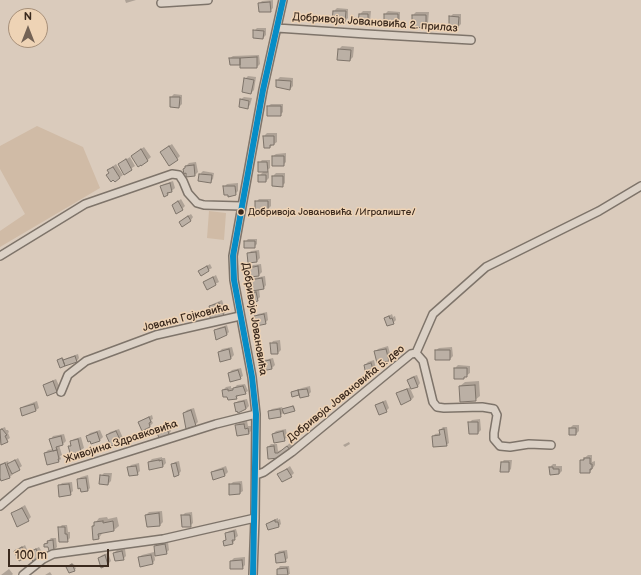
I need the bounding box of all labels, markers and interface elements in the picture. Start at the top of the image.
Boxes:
north arrow [8,8,48,48]
text: N [24,10,32,23]
street label: Добривоја Јовановића 2. прилаз [292,11,458,35]
place label: Добривоја Јовановића /Игралиште/ [248,206,416,218]
marker: Добривоја Јовановића /Игралиште/ [236,207,246,217]
street label: Добривоја Јовановића [239,261,269,377]
street label: Јована Гојковића [141,301,231,335]
street label: Добривоја Јовановића 5. део [285,343,407,445]
street label: Живојина Здравковића [63,417,179,467]
scale bar [10,541,111,567]
text: 100 m [15,548,47,563]

